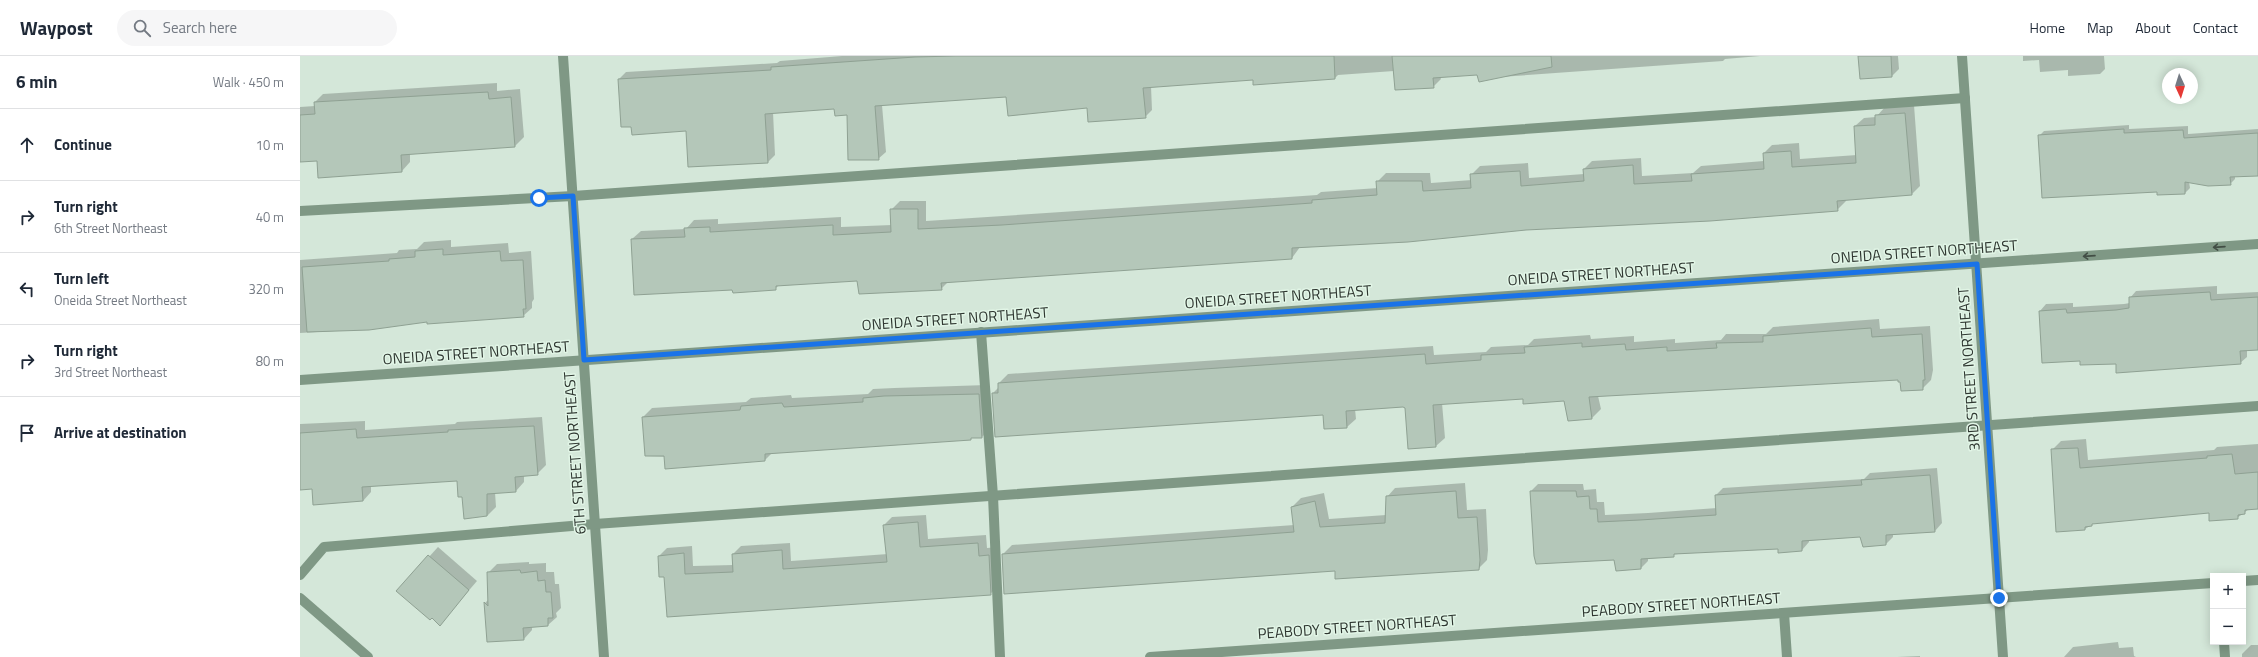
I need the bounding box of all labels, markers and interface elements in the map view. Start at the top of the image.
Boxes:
search box [117,10,397,46]
text: Waypost [20,13,93,42]
text: Search here [163,16,237,39]
icon: search [131,17,153,39]
text: Home [2030,17,2065,38]
text: Map [2087,17,2113,38]
text: About [2135,17,2171,38]
text: Contact [2193,17,2238,38]
north arrow [2162,68,2198,104]
text: 6 min [16,69,57,95]
text: Walk · 450 m [213,72,284,92]
text: Continue [54,133,112,156]
icon: ahead [16,134,38,156]
text: 10 m [256,135,284,155]
route start [530,189,548,207]
text: Turn right [54,195,118,218]
icon: right [16,206,38,228]
text: 40 m [256,207,284,227]
text: 6th Street Northeast [54,218,167,238]
street label: ONEIDA STREET NORTHEAST [1830,233,2018,269]
one-way arrow [2213,243,2226,250]
one-way arrow [2083,252,2096,259]
street label: ONEIDA STREET NORTHEAST [1507,255,1695,291]
text: Turn left [54,267,109,290]
icon: left [16,278,38,300]
street label: ONEIDA STREET NORTHEAST [1184,278,1372,314]
text: 320 m [248,279,284,299]
street label: 3RD STREET NORTHEAST [1951,286,1986,452]
text: Oneida Street Northeast [54,290,187,310]
street label: ONEIDA STREET NORTHEAST [861,300,1049,336]
street label: ONEIDA STREET NORTHEAST [382,334,570,370]
text: Turn right [54,339,118,362]
icon: right [16,350,38,372]
text: 80 m [256,351,284,371]
text: 3rd Street Northeast [54,362,167,382]
street label: 6TH STREET NORTHEAST [557,371,592,535]
text: Arrive at destination [54,421,187,444]
icon: arrive [16,422,38,444]
map controls [2210,573,2246,645]
button: + [2210,573,2246,609]
street label: PEABODY STREET NORTHEAST [1581,586,1781,623]
route end [1990,589,2008,607]
street label: PEABODY STREET NORTHEAST [1257,608,1457,645]
button: − [2210,609,2246,645]

